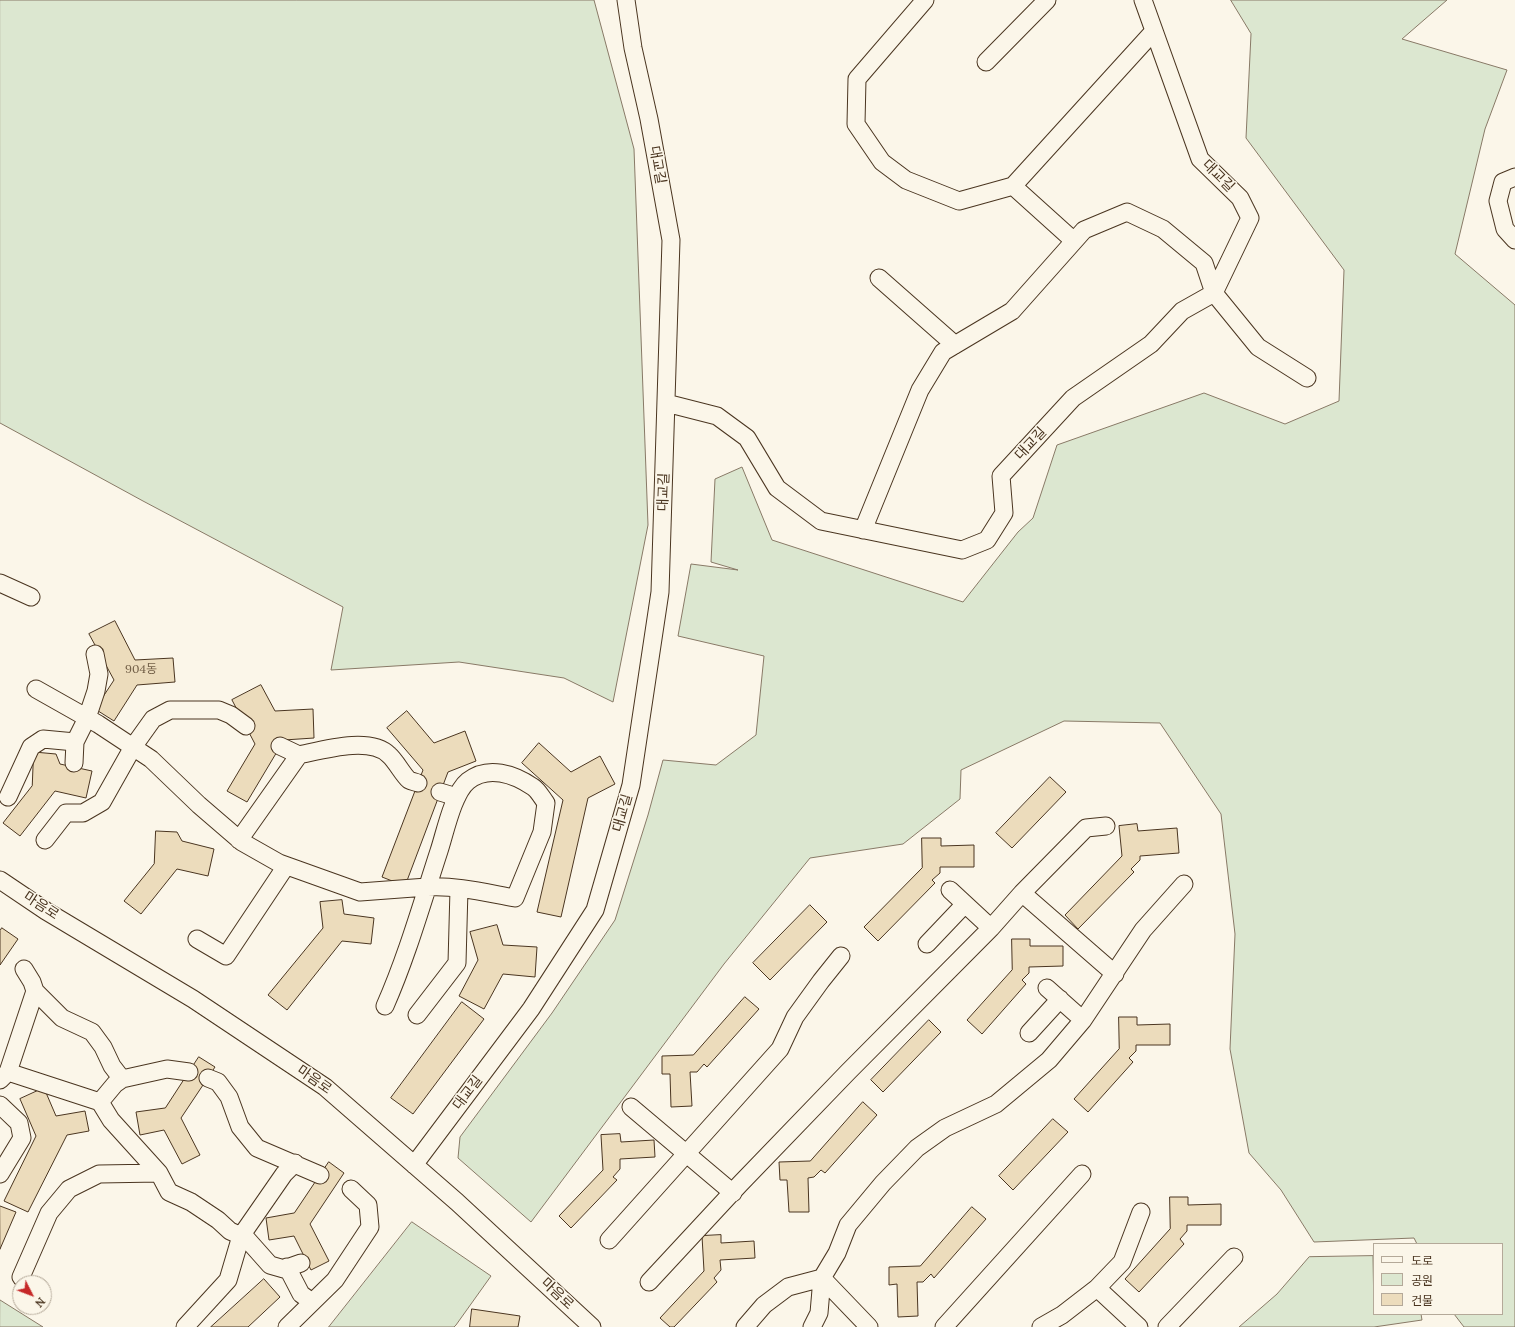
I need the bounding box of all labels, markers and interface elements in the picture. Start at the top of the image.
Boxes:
street label: 대교길 [645,145,669,185]
street label: 대교길 [1198,156,1238,196]
street label: 대교길 [1012,424,1050,464]
street label: 대교길 [655,472,673,512]
house number: 904동 [125,663,157,677]
street label: 대교길 [610,792,636,834]
street label: 마음로 [20,888,62,924]
street label: 마음로 [293,1062,335,1098]
street label: 대교길 [450,1073,486,1113]
legend [1373,1243,1503,1315]
text: 도로 [1411,1253,1433,1268]
text: 공원 [1411,1273,1433,1288]
north arrow [12,1275,52,1315]
street label: 마음로 [537,1275,577,1313]
text: 건물 [1411,1293,1433,1308]
text: N [32,1295,48,1310]

